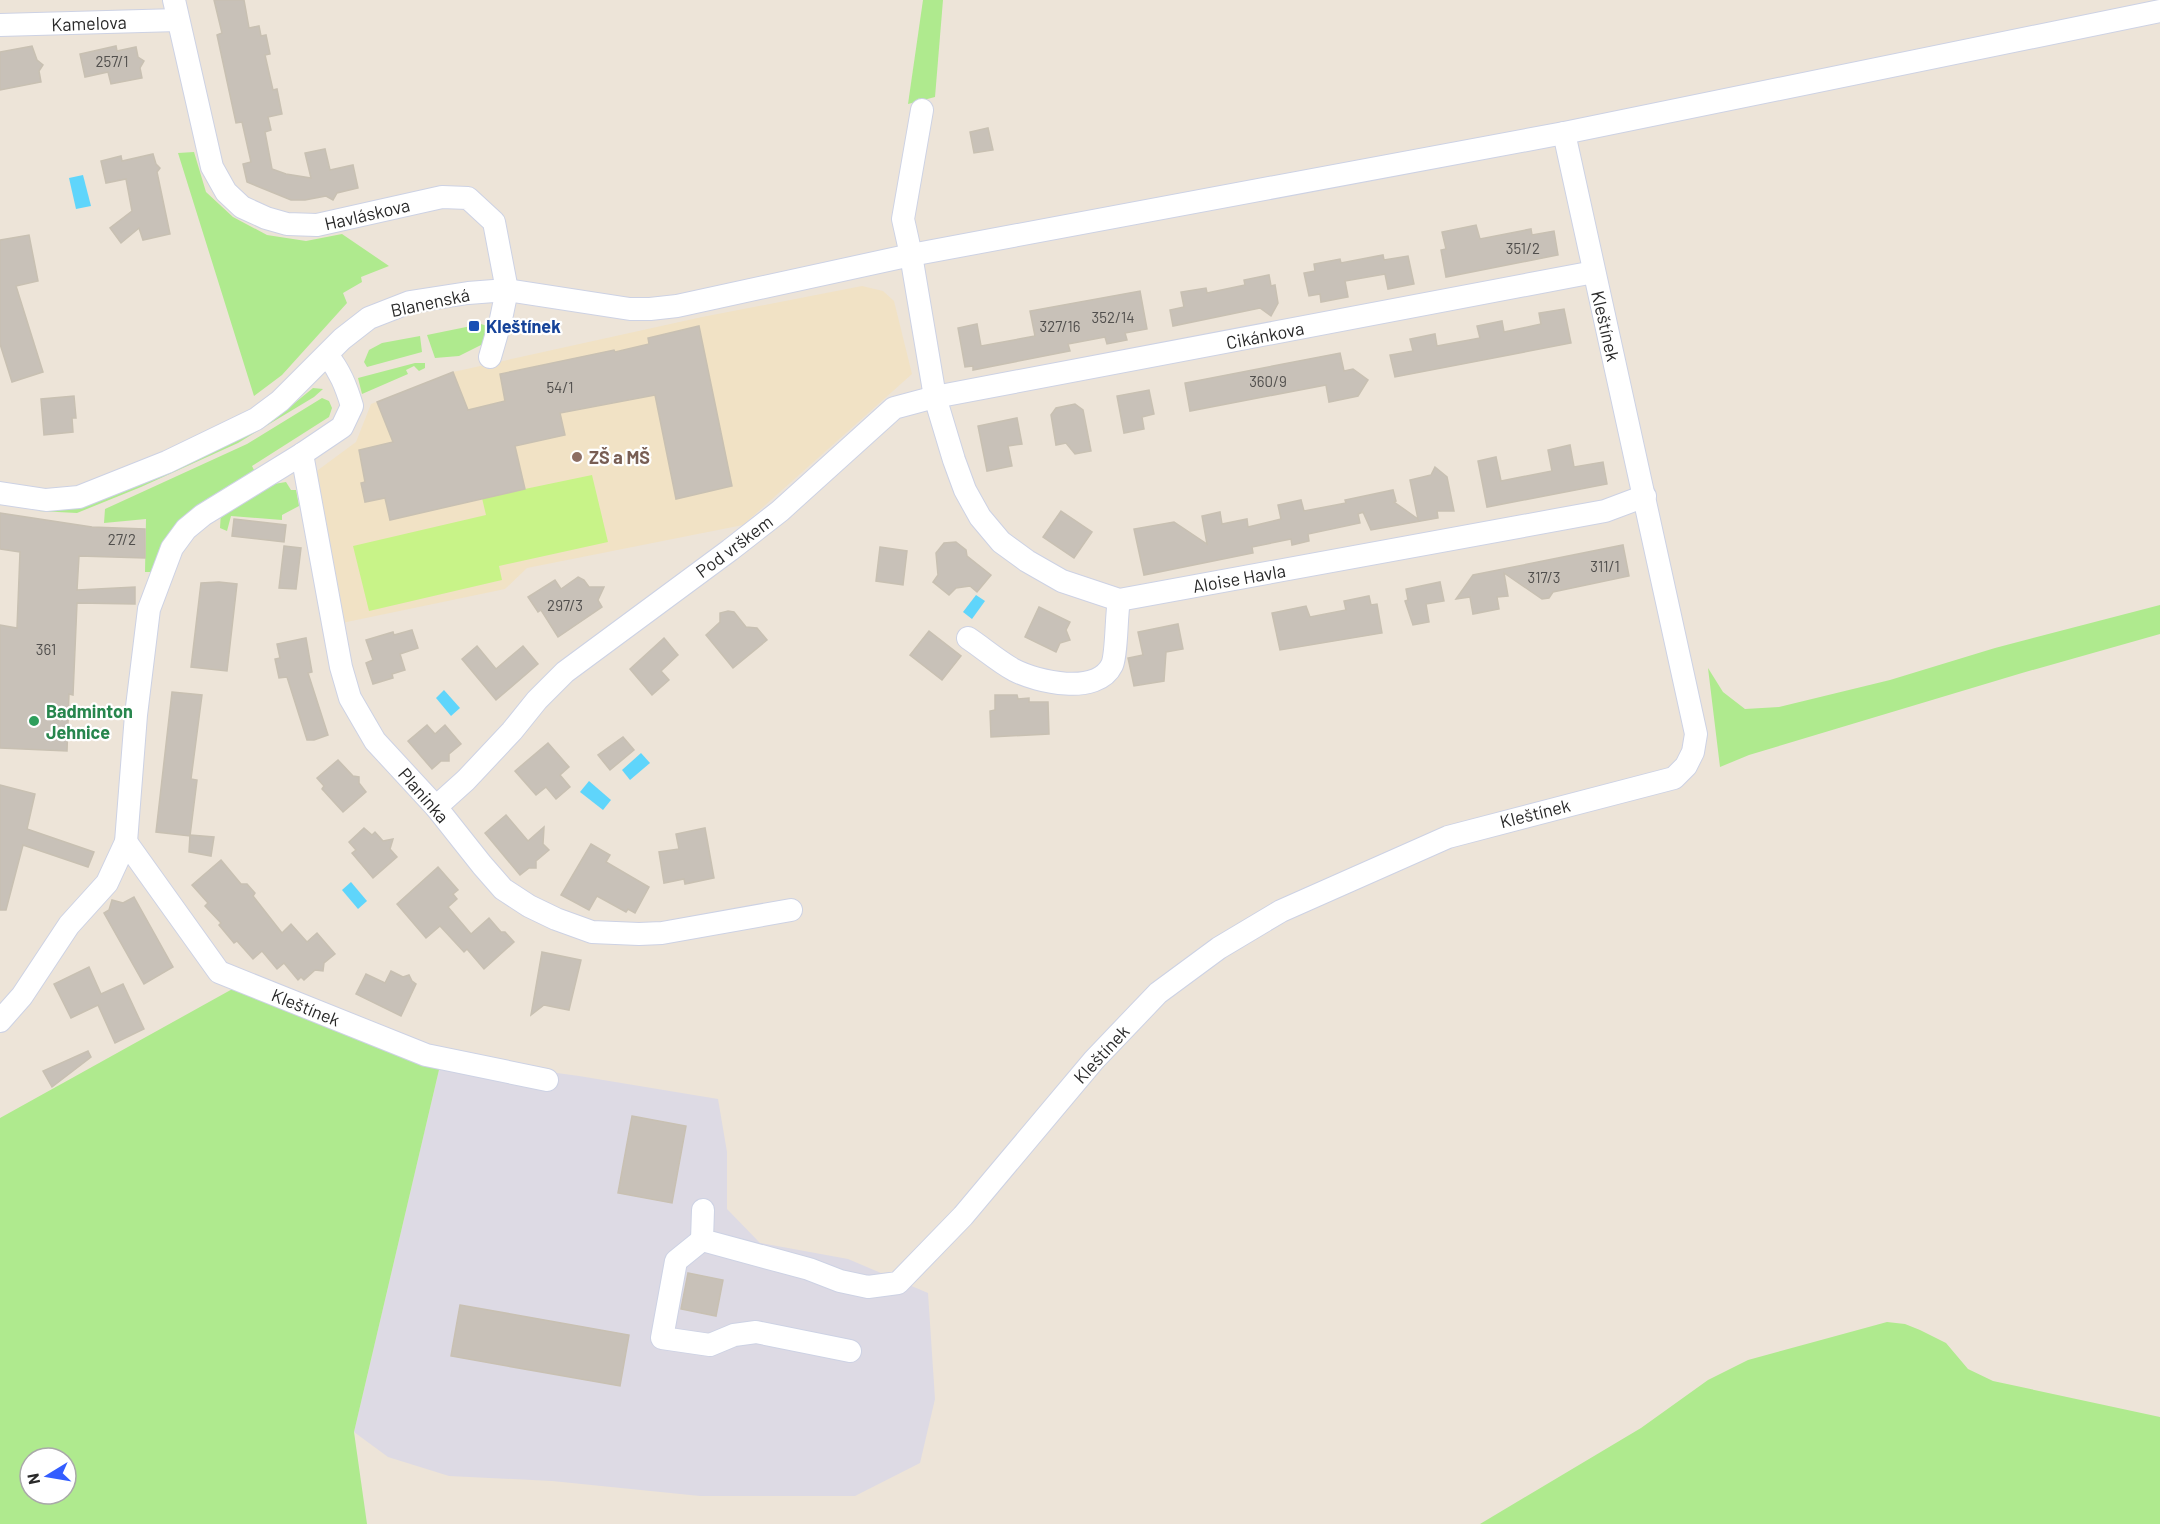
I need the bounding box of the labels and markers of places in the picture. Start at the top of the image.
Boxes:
place label: Kleštínek [486,315,561,337]
marker: Kleštínek [467,319,481,333]
place label: ZŠ a MŠ [589,446,650,468]
marker: ZŠ a MŠ [570,450,584,464]
place label: Badminton Jehnice [46,700,133,743]
marker: Badminton Jehnice [27,714,41,728]

